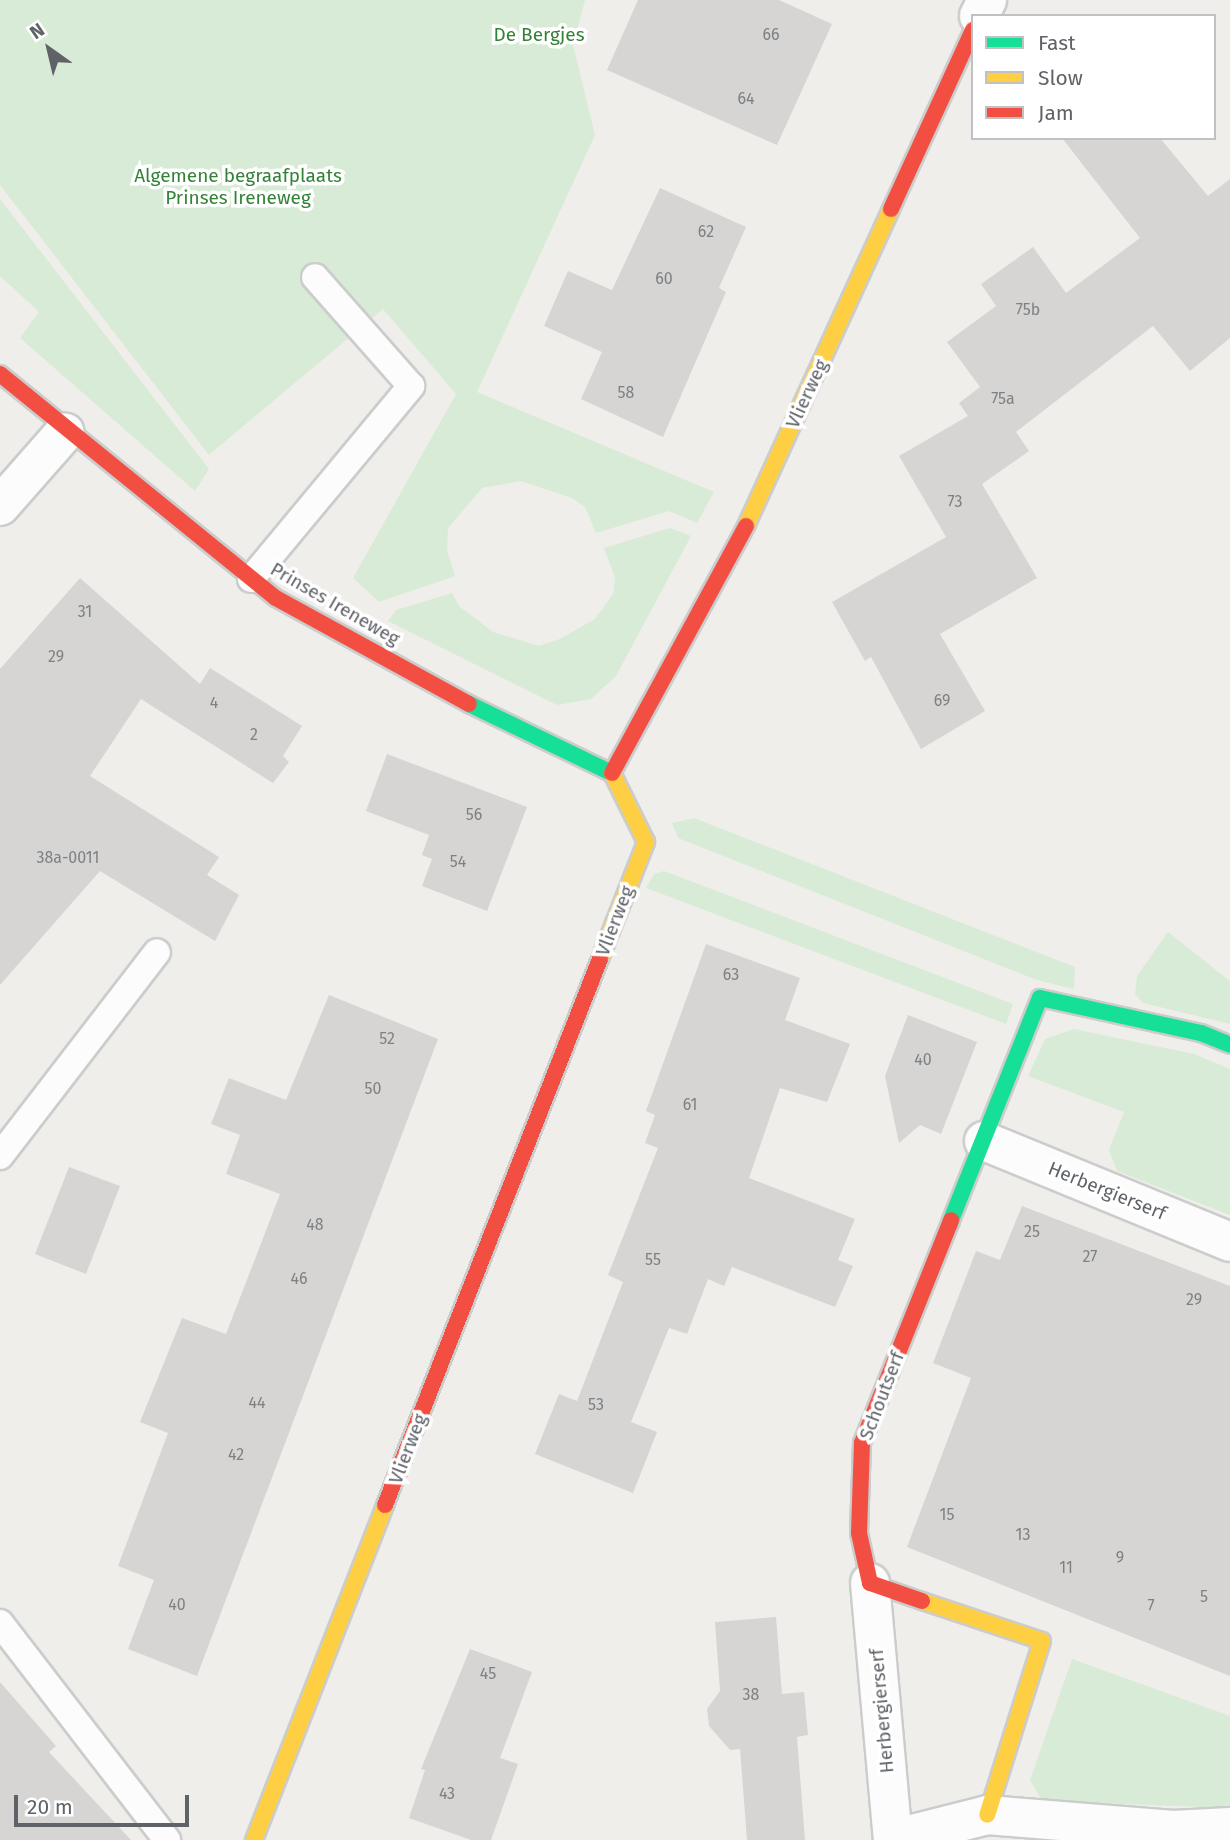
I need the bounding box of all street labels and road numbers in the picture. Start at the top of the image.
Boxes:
street label: Vlierweg [781,356,833,432]
street label: Prinses Ireneweg [266,558,404,650]
street label: Vlierweg [591,883,639,959]
street label: Herbergierserf [1045,1157,1169,1225]
street label: Schoutserf [855,1349,909,1443]
street label: Vlierweg [384,1411,432,1487]
street label: Herbergierserf [865,1648,899,1774]

